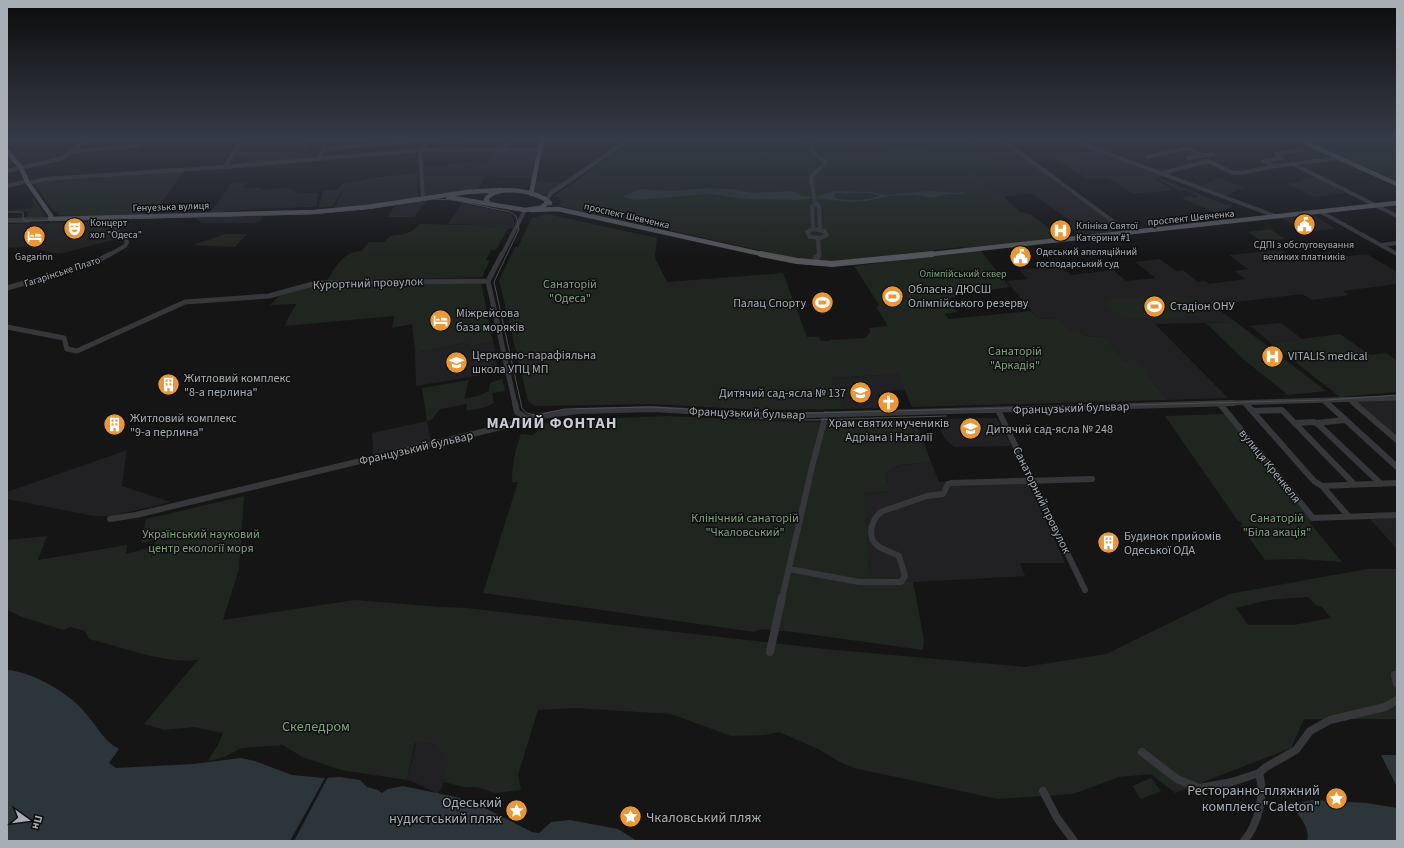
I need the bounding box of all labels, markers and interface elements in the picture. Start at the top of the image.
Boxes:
street label: Генуезька вулиця [132,199,210,215]
street label: проспект Шевченка [583,199,671,233]
street label: проспект Шевченка [1147,206,1235,230]
public building icon: СДПІ з обслуговування великих платників [1291,211,1317,237]
theatre icon: Концерт хол "Одеса" [61,215,87,241]
place label: Концерт хол "Одеса" [90,216,142,242]
hospital icon: Клініка Святої Катерини #1 [1048,218,1074,244]
place label: Клініка Святої Катерини #1 [1076,219,1139,245]
hotel icon: Gagarinn [21,223,47,249]
place label: СДПІ з обслуговування великих платників [1254,238,1354,264]
public building icon: Одеський апеляційний господарський суд [1007,244,1033,270]
place label: Одеський апеляційний господарський суд [1036,245,1137,271]
place label: Gagarinn [15,250,53,264]
street label: Гагарінське Плато [22,253,102,291]
park label: Олімпійський сквер [919,267,1007,281]
street label: Курортний провулок [313,273,424,294]
park label: Санаторій "Одеса" [543,276,597,307]
place label: Обласна ДЮСШ Олімпійського резерву [908,281,1029,312]
sports icon: Обласна ДЮСШ Олімпійського резерву [879,283,905,309]
sports icon: Палац Спорту [809,290,835,316]
sports icon: Стадіон ОНУ [1141,293,1167,319]
place label: Палац Спорту [733,295,806,312]
place label: Стадіон ОНУ [1170,298,1236,315]
place label: Міжрейсова база моряків [456,305,524,336]
hotel icon: Міжрейсова база моряків [428,307,454,333]
park label: Санаторій "Аркадія" [988,343,1042,374]
hospital icon: VITALIS medical [1259,343,1285,369]
place label: Церковно-парафіяльна школа УПЦ МП [472,347,596,378]
place label: VITALIS medical [1288,348,1368,365]
school or university icon: Церковно-парафіяльна школа УПЦ МП [443,349,469,375]
place label: Житловий комплекс "8-а перлина" [184,370,291,401]
building icon: Житловий комплекс "8-а перлина" [155,372,181,398]
school or university icon: Дитячий сад-ясла № 137 [848,380,874,406]
place label: Дитячий сад-ясла № 137 [719,385,846,402]
church icon: Храм святих мучеників Адріана і Наталії [876,389,902,415]
street label: Французький бульвар [1013,398,1130,419]
street label: Французький бульвар [688,403,806,424]
place label: Житловий комплекс "9-а перлина" [130,410,237,441]
building icon: Житловий комплекс "9-а перлина" [101,412,127,438]
district label: МАЛИЙ ФОНТАН [486,412,618,434]
place label: Храм святих мучеників Адріана і Наталії [829,415,949,446]
school or university icon: Дитячий сад-ясла № 248 [958,416,984,442]
place label: Дитячий сад-ясла № 248 [986,421,1113,438]
street label: вулиця Кренкеля [1235,426,1305,507]
street label: Французький бульвар [357,427,475,470]
street label: Санаторний провулок [1008,444,1075,557]
park label: Клінічний санаторій "Чкаловський" [691,510,799,541]
park label: Санаторій "Біла акація" [1243,510,1311,541]
park label: Український науковий центр екології моря [142,526,260,557]
place label: Будинок прийомів Одеської ОДА [1124,528,1221,559]
building icon: Будинок прийомів Одеської ОДА [1095,530,1121,556]
park label: Скеледром [282,717,350,737]
place label: Ресторанно-пляжний комплекс "Caleton" [1187,781,1320,817]
place icon: Ресторанно-пляжний комплекс "Caleton" [1323,785,1349,811]
place label: Одеський нудистський пляж [389,793,502,829]
place icon: Одеський нудистський пляж [504,797,530,823]
north arrow [8,800,48,840]
place icon: Чкаловський пляж [617,804,643,830]
place label: Чкаловський пляж [646,808,762,828]
text: Пн [28,814,46,831]

